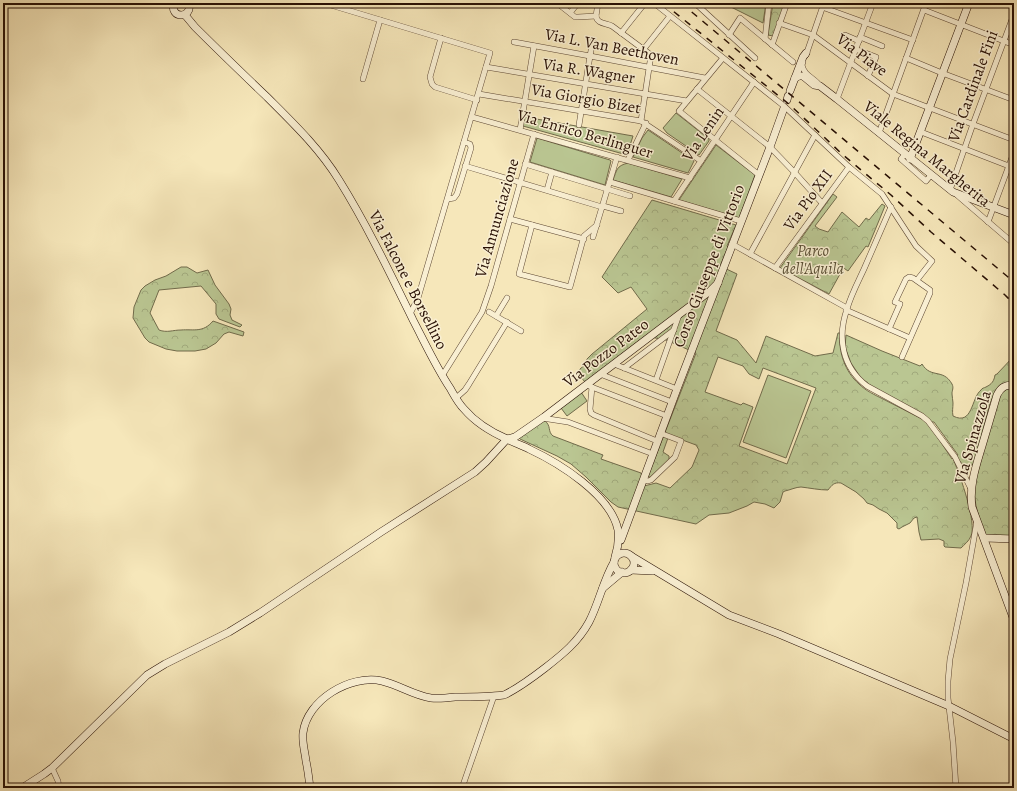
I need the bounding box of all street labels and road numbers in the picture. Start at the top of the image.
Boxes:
street label: Via L. Van Beethoven [542,23,681,71]
street label: Via Cardinale Fini [942,27,1003,146]
street label: Via Piave [831,28,892,81]
street label: Via R. Wagner [540,53,637,89]
street label: Via Giorgio Bizet [529,78,642,119]
street label: Viale Regina Margherita [858,95,996,212]
street label: Via Lenin [676,102,729,167]
street label: Via Enrico Berlinguer [514,104,655,164]
street label: Via Annunciazione [469,156,524,281]
street label: Via Pio XII [778,165,838,236]
street label: Corso Giuseppe di Vittorio [668,181,750,351]
street label: Via Falcone e Borsellino [363,206,453,353]
street label: Via Pozzo Pateo [558,313,654,393]
street label: Via Spinazzola [949,387,997,487]

